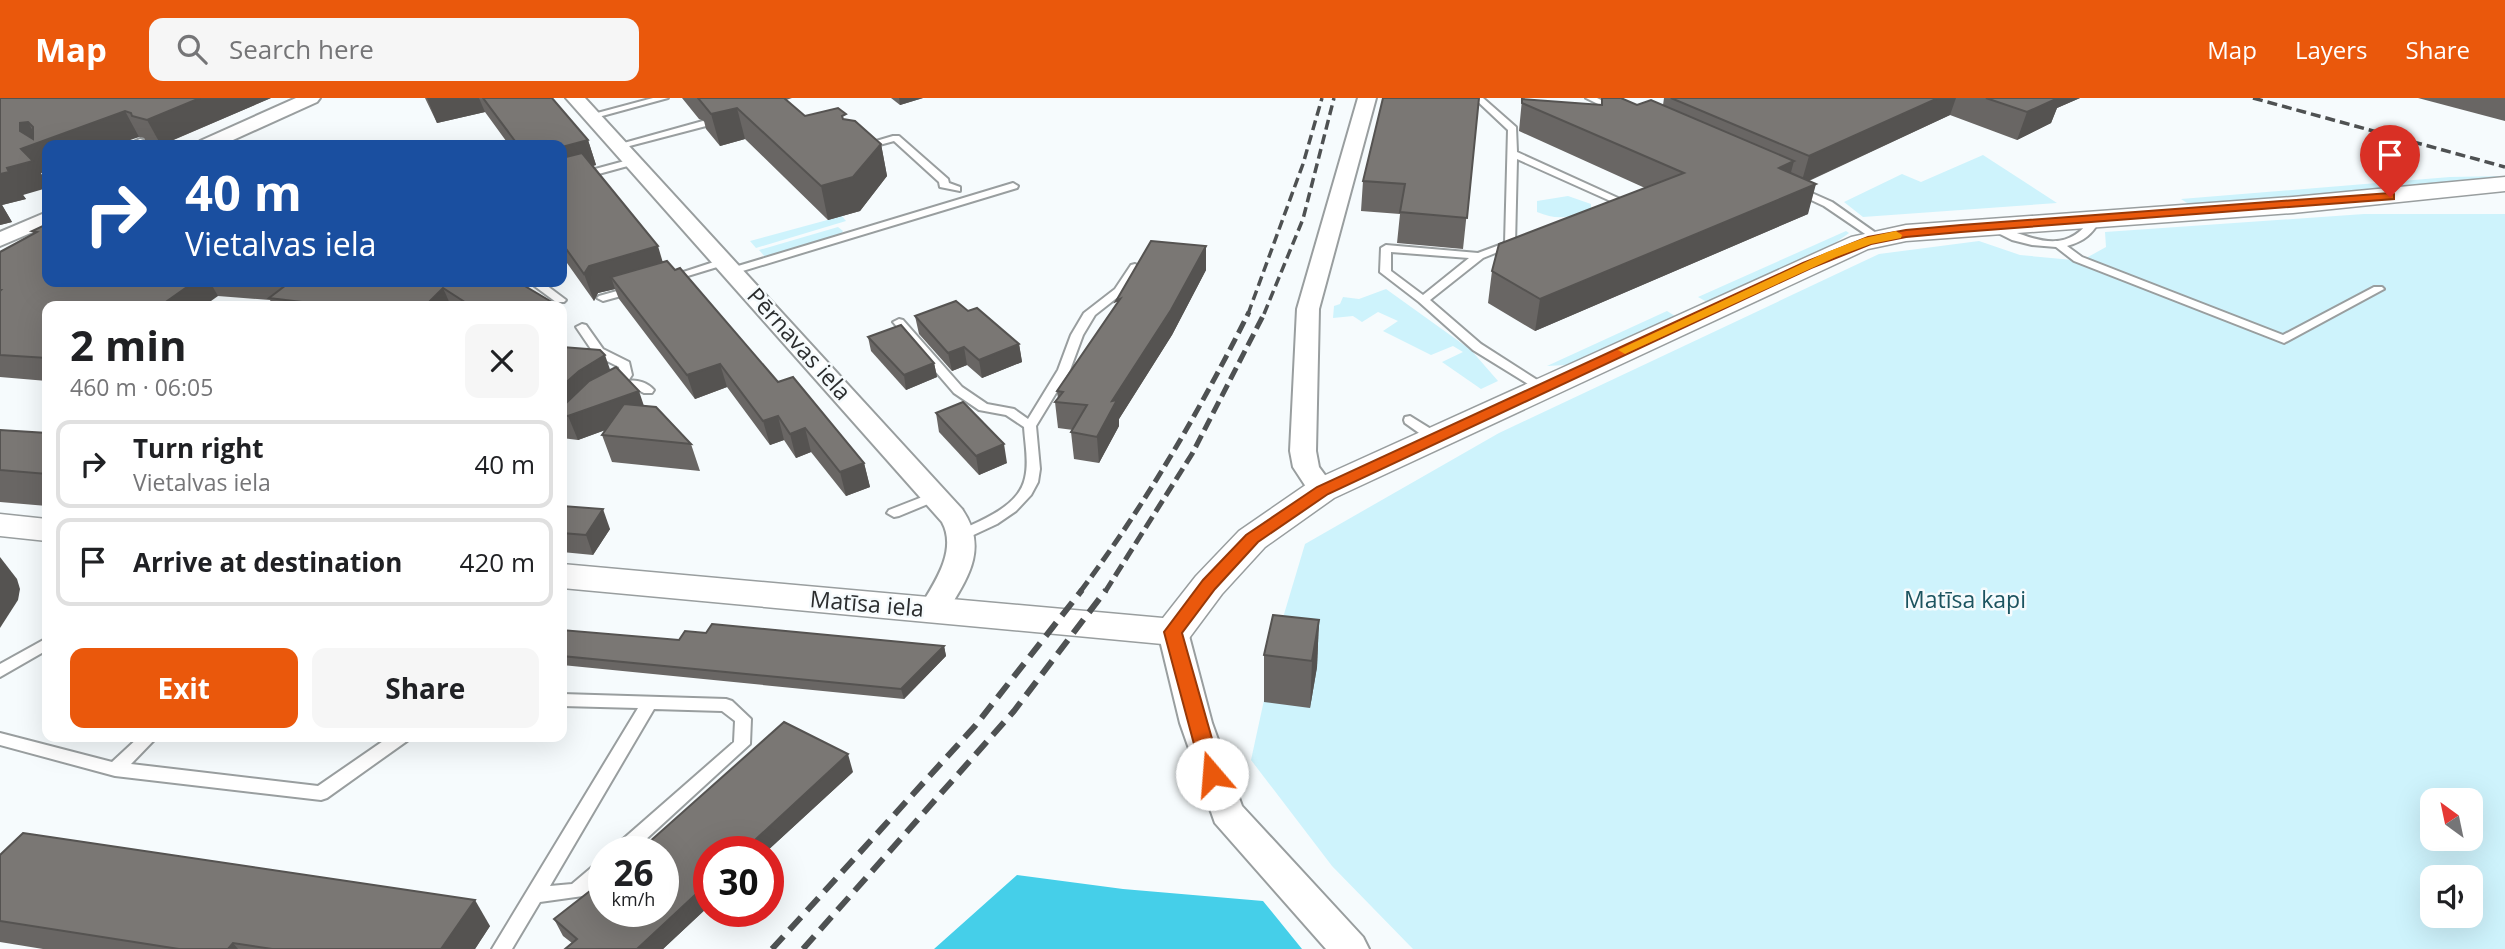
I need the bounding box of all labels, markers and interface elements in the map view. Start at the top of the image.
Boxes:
search box [149,18,639,81]
text: Map [35,27,107,72]
icon: search [173,30,211,68]
text: Search here [229,31,374,67]
text: Map [2207,33,2257,66]
text: Layers [2295,33,2368,66]
text: Share [2406,33,2470,66]
pin [2360,125,2420,197]
icon: arrive [2371,136,2409,174]
text: 40 m [185,159,302,225]
icon: right [70,168,161,259]
text: Vietalvas iela [185,222,377,265]
street label: Pērnavas iela [740,280,859,407]
text: 2 min [70,316,187,373]
button: close [465,324,539,398]
text: 460 m · 06:05 [70,371,213,403]
text: Turn right [133,430,264,466]
icon: right [74,445,112,483]
text: 40 m [474,446,535,482]
text: Vietalvas iela [133,466,271,498]
icon: arrive [74,543,112,581]
text: Arrive at destination [133,544,402,580]
text: 420 m [460,544,535,580]
street label: Matīsa iela [809,582,926,624]
park label: Matīsa kapi [1904,583,2026,615]
button: Exit [70,648,298,728]
button: Share [312,648,539,728]
position arrow [1175,737,1249,811]
north arrow [2420,788,2483,850]
map controls [2420,788,2483,928]
speed limit sign: 30 [693,836,784,927]
text: 26 [613,849,654,896]
button: sound [2420,865,2483,928]
text: km/h [612,887,655,911]

